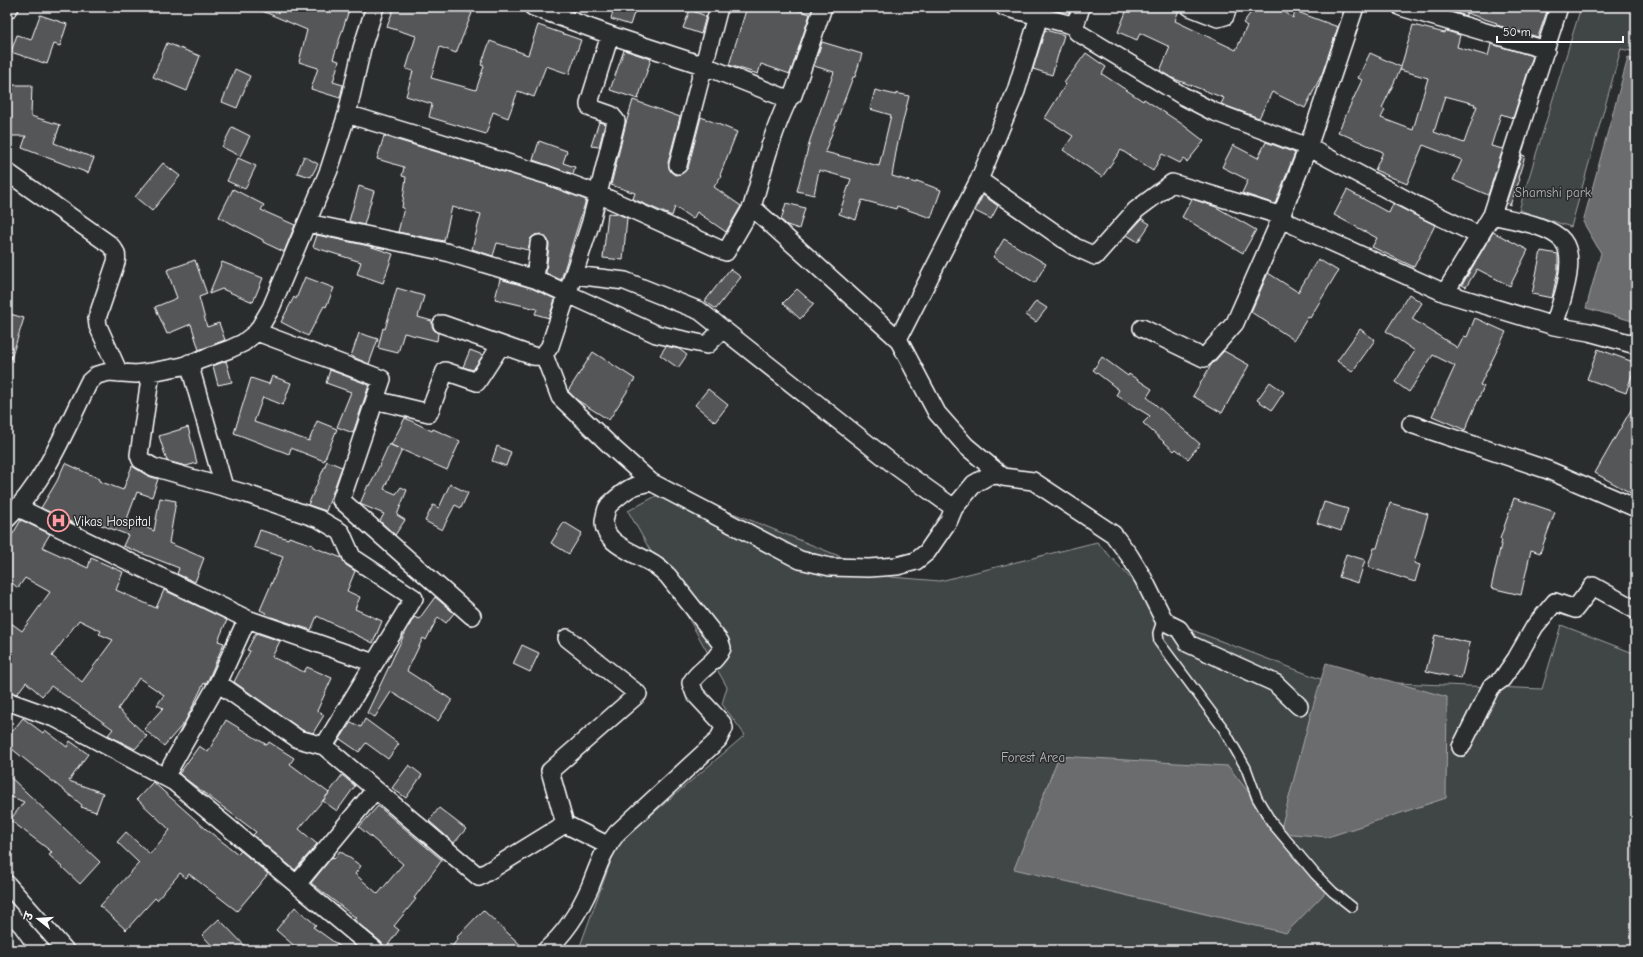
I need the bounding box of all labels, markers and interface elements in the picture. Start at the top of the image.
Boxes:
scale bar [1497,18,1623,44]
text: 50 m [1503,25,1531,39]
park label: Shamshi park [1515,185,1592,200]
hospital icon: Vikas Hospital [46,508,72,534]
place label: Vikas Hospital [74,514,151,529]
park label: Forest Area [1001,750,1065,765]
north arrow [18,899,58,939]
text: उ [21,909,37,923]

